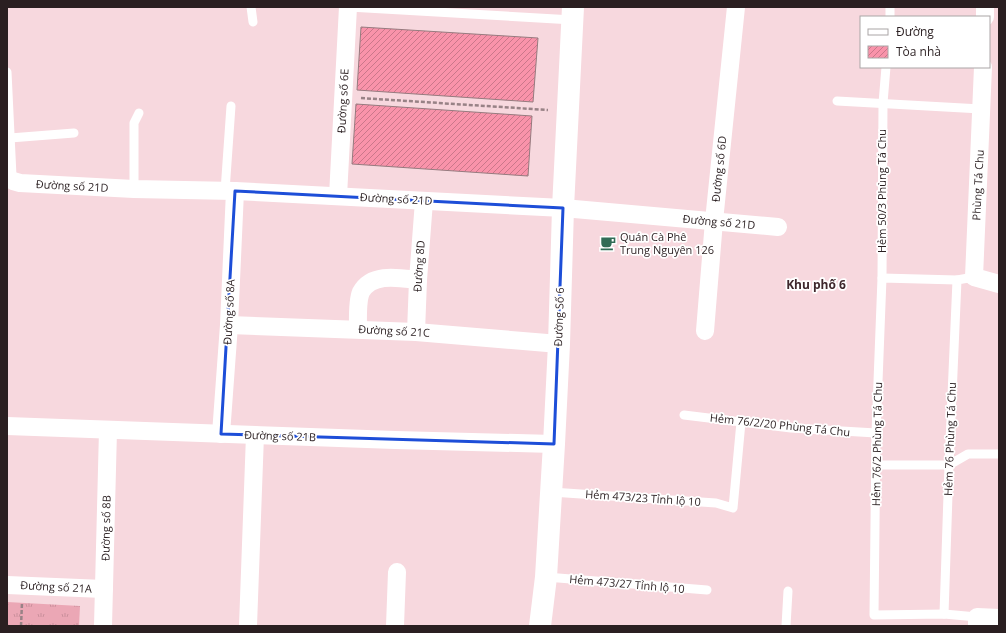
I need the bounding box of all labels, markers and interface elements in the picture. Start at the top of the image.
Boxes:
legend [860,16,990,68]
text: Đường [896,23,934,40]
text: Tòa nhà [896,43,941,60]
street label: Đường số 6E [333,68,352,134]
street label: Hẻm 50/3 Phùng Tá Chu [874,129,889,253]
street label: Đường số 6D [708,135,729,203]
street label: Phùng Tá Chu [968,149,987,221]
street label: Đường số 21D [35,176,109,195]
street label: Đường số 21D [359,189,433,208]
street label: Đường số 21D [682,211,756,232]
place label: Quán Cà Phê Trung Nguyên 126 [620,229,714,257]
cafe icon: Quán Cà Phê Trung Nguyên 126 [599,234,617,252]
street label: Đường 8D [409,240,428,292]
district label: Khu phố 6 [786,276,846,293]
street label: Đường số 8A [219,279,238,345]
street label: Đường Số 6 [550,287,567,347]
street label: Đường số 21C [358,321,430,340]
street label: Hẻm 76/2 Phùng Tá Chu [868,382,885,506]
street label: Hẻm 76 Phùng Tá Chu [940,382,959,496]
street label: Hẻm 76/2/20 Phùng Tá Chu [709,410,851,439]
street label: Đường số 21B [244,427,316,444]
street label: Hẻm 473/23 Tỉnh lộ 10 [585,486,701,509]
street label: Đường số 8B [97,495,114,561]
street label: Hẻm 473/27 Tỉnh lộ 10 [569,571,685,596]
street label: Đường số 21A [20,577,92,596]

